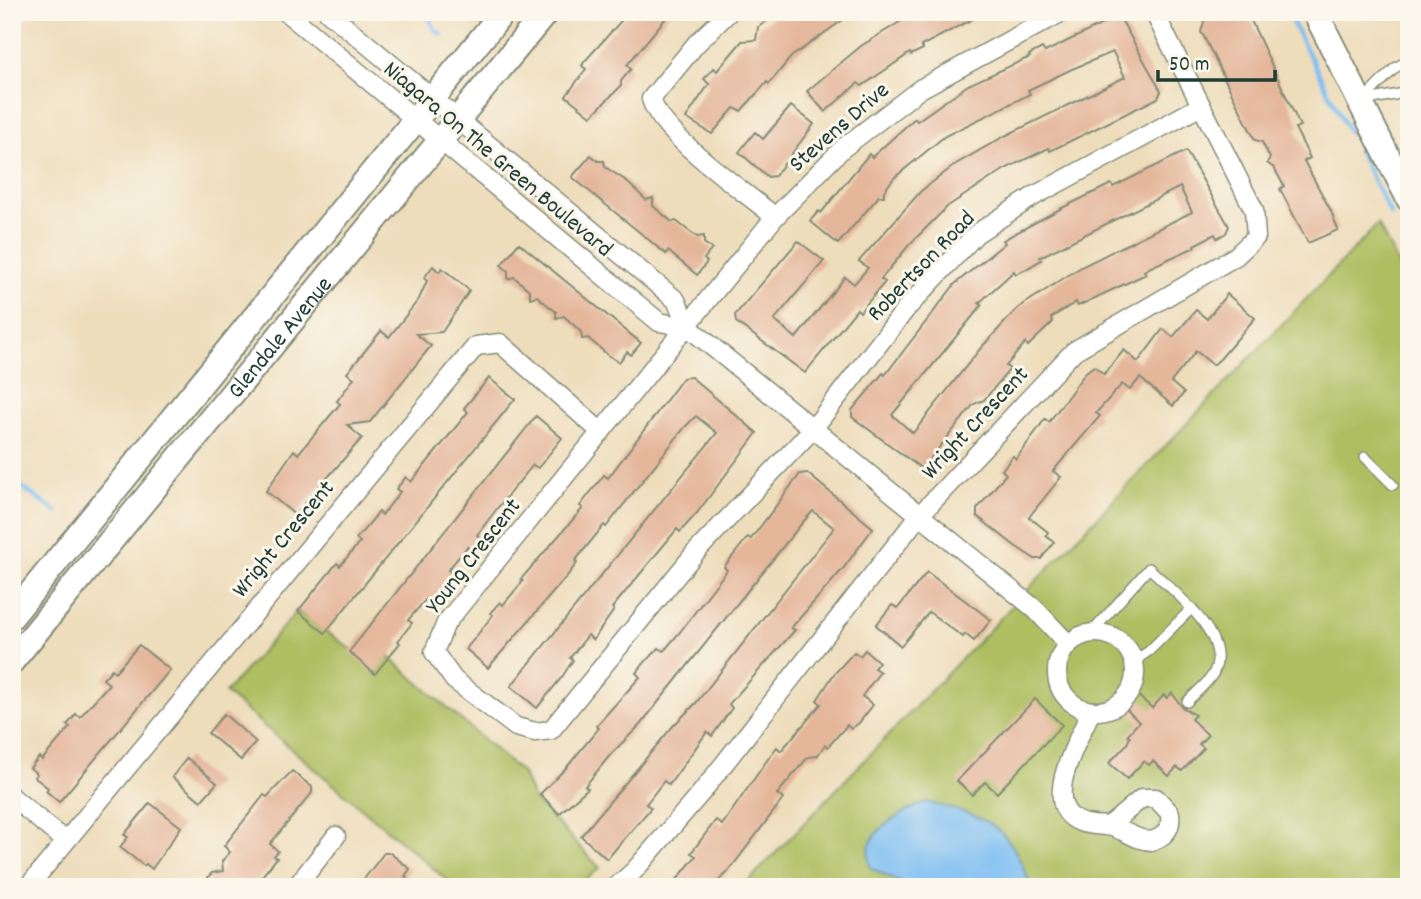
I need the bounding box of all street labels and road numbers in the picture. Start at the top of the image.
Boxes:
street label: Niagara On The Green Boulevard [375,54,619,267]
street label: Stevens Drive [782,75,898,182]
street label: Robertson Road [860,204,984,330]
street label: Glendale Avenue [221,270,342,407]
street label: Wright Crescent [914,360,1038,488]
street label: Wright Crescent [225,474,344,606]
street label: Young Crescent [418,492,530,622]

